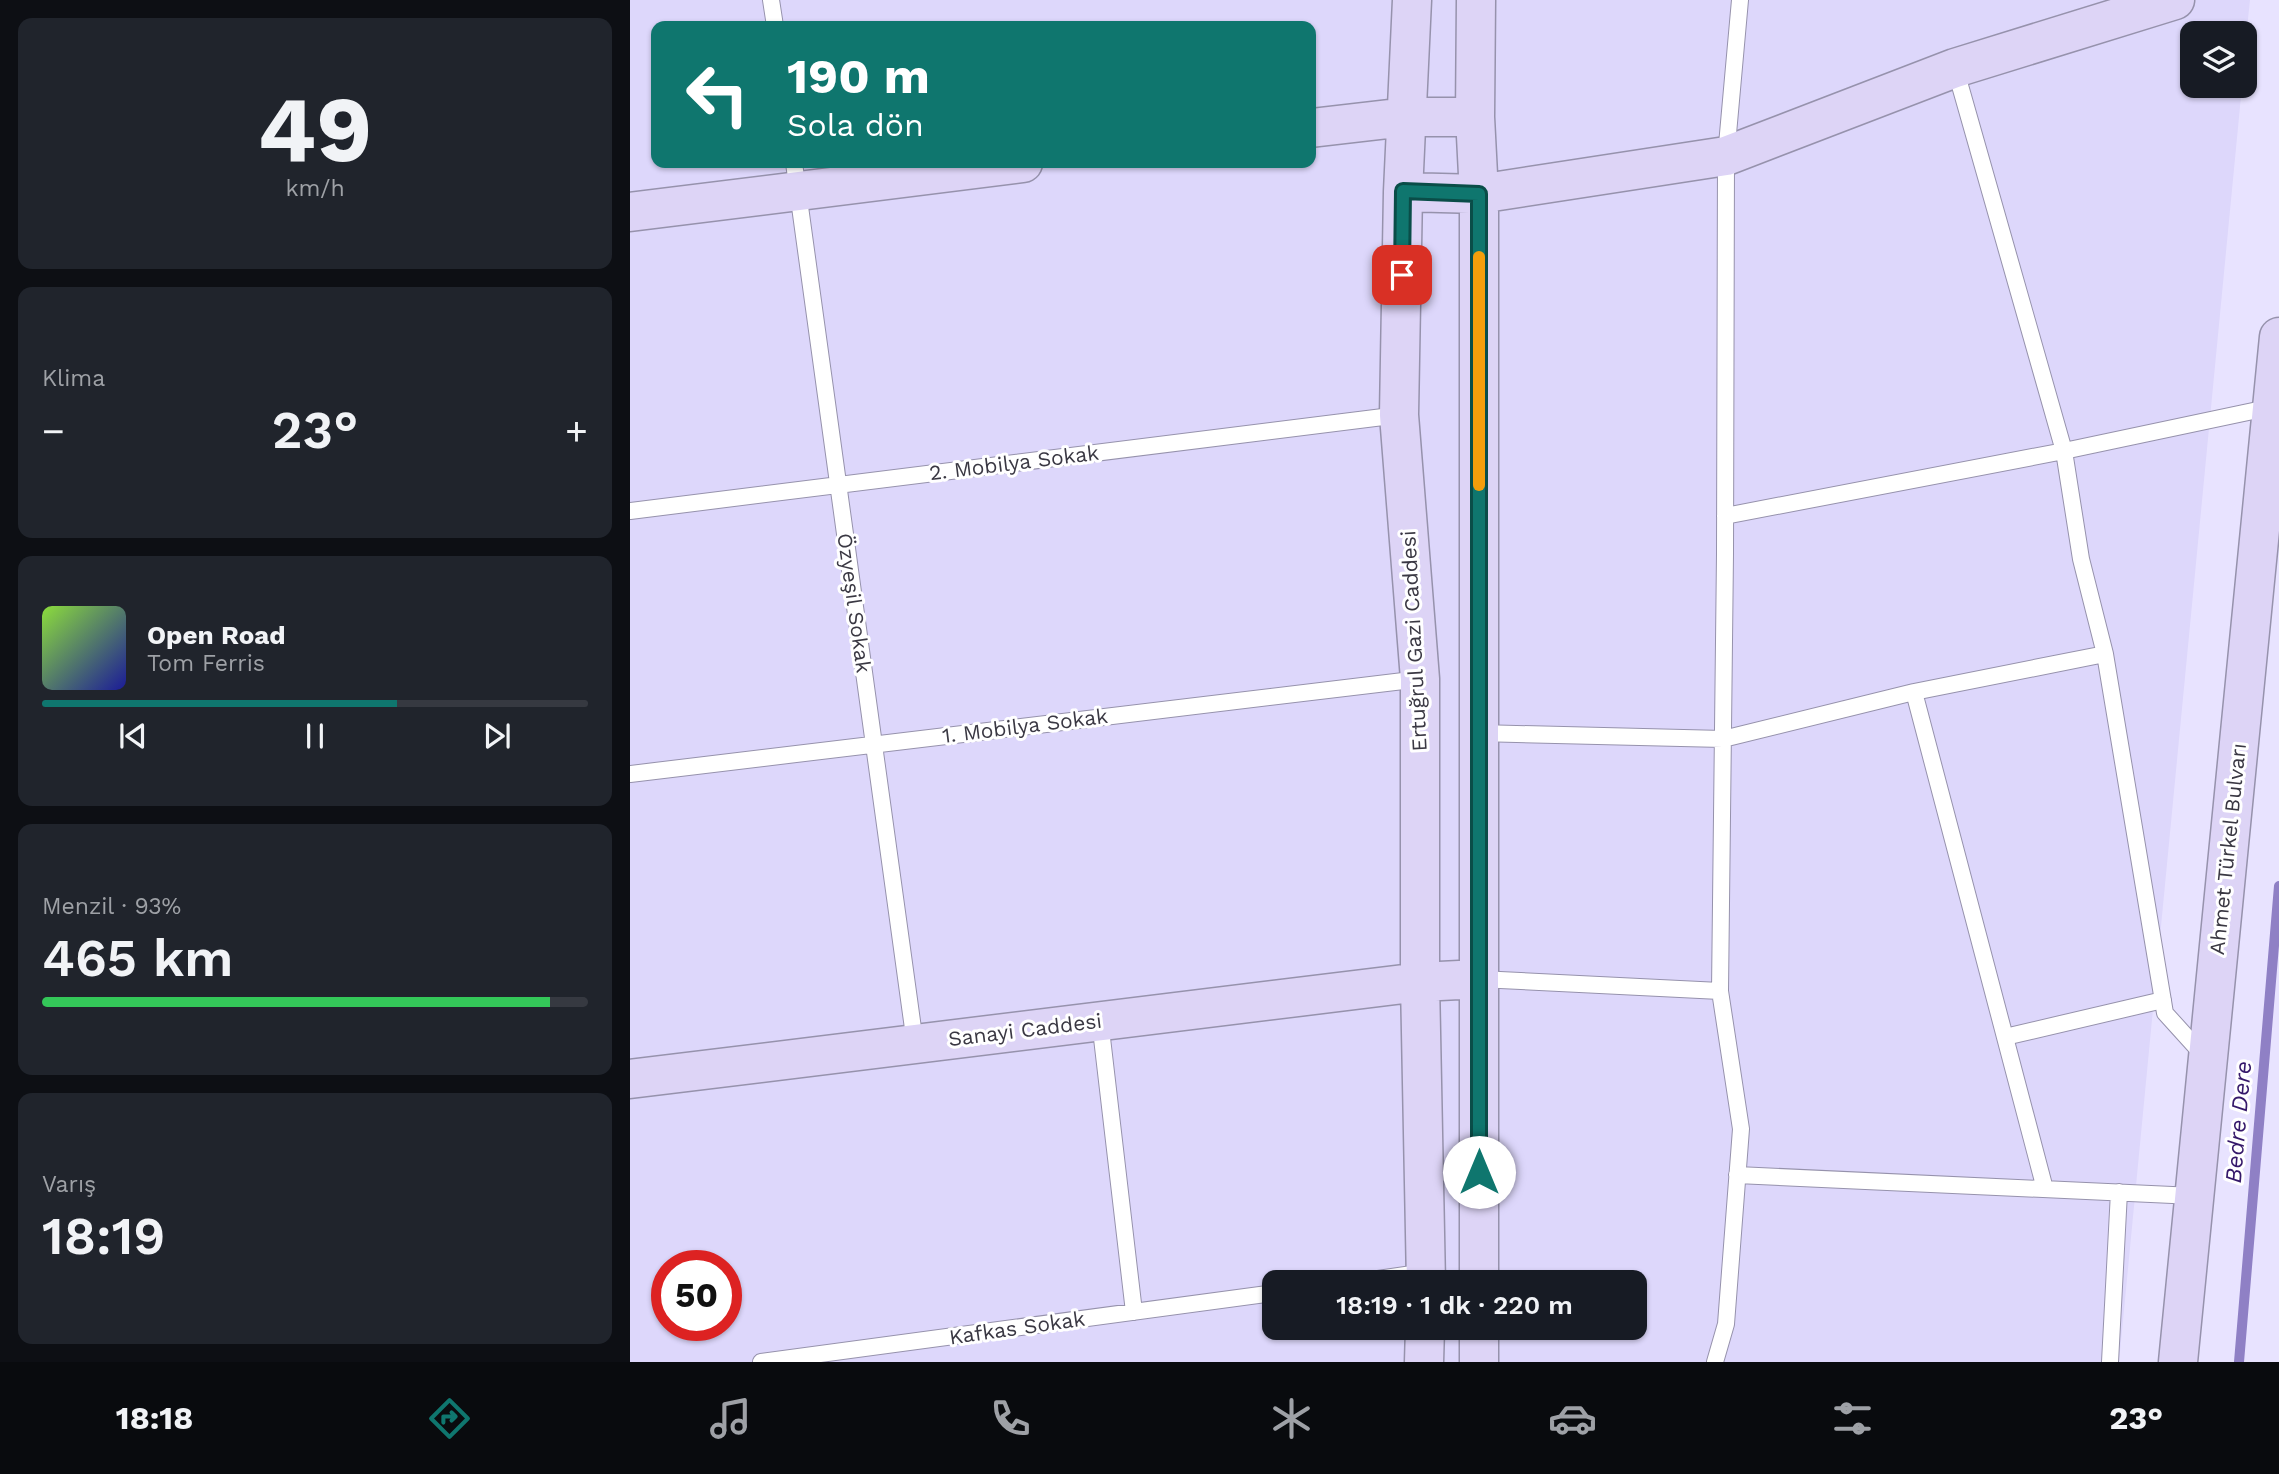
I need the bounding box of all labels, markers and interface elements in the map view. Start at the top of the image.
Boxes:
map controls [2180,21,2257,98]
button: layers [2180,21,2257,98]
text: 190 m [787,47,930,105]
icon: left [672,49,763,140]
text: 49 [258,76,372,183]
text: Sola dön [787,106,924,144]
text: km/h [285,175,345,202]
pin [1372,245,1432,305]
icon: arrive [1383,256,1421,294]
text: Klima [42,365,105,392]
text: 23° [272,400,358,461]
text: − [42,409,65,453]
text: + [565,409,588,453]
street label: 2. Mobilya Sokak [928,440,1100,485]
street label: Ertuğrul Gazi Caddesi [1395,530,1432,752]
street label: Özyeşil Sokak [832,531,877,674]
text: Open Road [147,620,285,650]
text: Tom Ferris [147,650,265,677]
street label: 1. Mobilya Sokak [941,703,1109,748]
icon: previous [114,717,152,755]
icon: pause [296,717,334,755]
icon: next [478,717,516,755]
street label: Ahmet Türkel Bulvarı [2204,742,2251,956]
text: Menzil · 93% [42,893,181,920]
text: 465 km [42,928,233,989]
street label: Sanayi Caddesi [947,1008,1103,1051]
water label: Bedre Dere [2220,1060,2257,1184]
position arrow [1442,1135,1516,1209]
text: Varış [42,1171,96,1198]
text: 18:19 [42,1206,165,1267]
speed limit sign: 50 [651,1250,742,1341]
text: 18:19 · 1 dk · 220 m [1336,1290,1573,1320]
street label: Kafkas Sokak [947,1306,1087,1349]
icon: directions [425,1394,474,1443]
icon: music [706,1394,755,1443]
icon: phone [986,1394,1035,1443]
icon: climate [1267,1394,1316,1443]
icon: car [1548,1394,1597,1443]
icon: filters [1828,1394,1877,1443]
text: 18:18 [116,1399,193,1437]
text: 23° [2109,1399,2163,1437]

